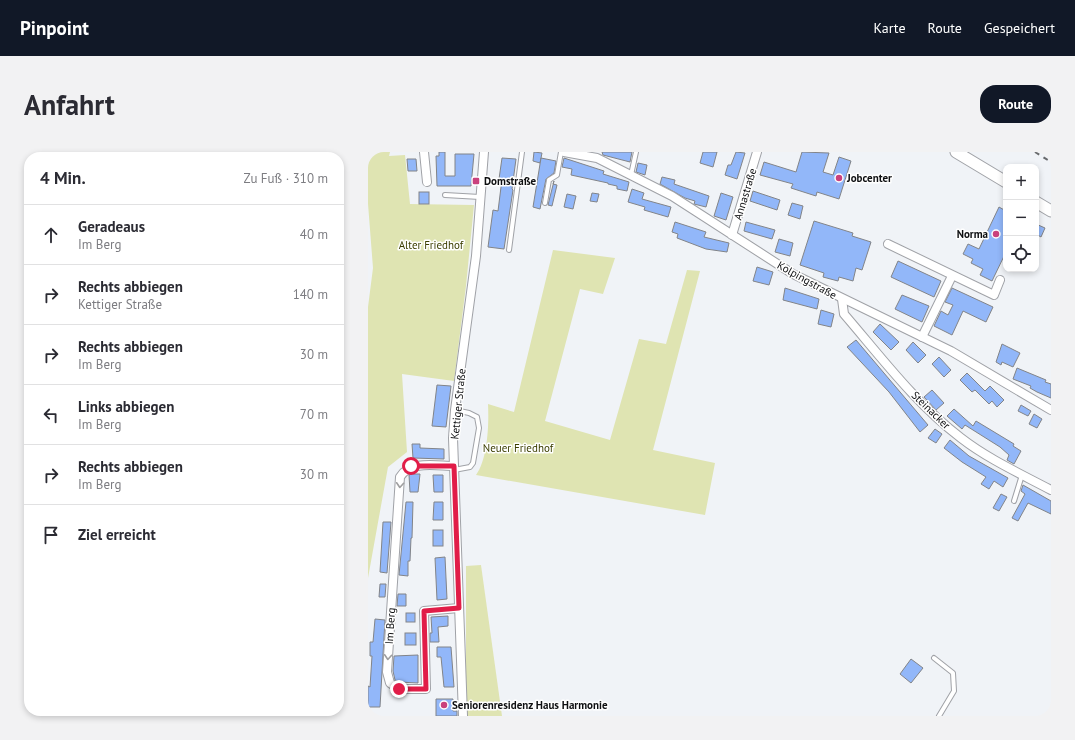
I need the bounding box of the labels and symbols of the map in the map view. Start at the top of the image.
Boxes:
street label: Annastraße [730,166,760,222]
place label: Jobcenter [846,171,892,185]
marker: Jobcenter [834,173,844,183]
place label: Domstraße [484,174,537,188]
marker: Domstraße [471,176,481,186]
place label: Norma [957,227,988,241]
marker: Norma [991,229,1001,239]
park label: Alter Friedhof [399,238,464,252]
street label: Kolpingstraße [775,258,840,302]
street label: Kettiger Straße [447,367,469,440]
street label: Steinacker [909,388,954,432]
park label: Neuer Friedhof [483,441,554,455]
route start [402,457,420,475]
one-way arrow [395,482,404,488]
street label: Im Berg [382,607,398,645]
one-way arrow [384,654,393,660]
route end [390,680,408,698]
place label: Seniorenresidenz Haus Harmonie [452,698,608,712]
marker: Seniorenresidenz Haus Harmonie [439,700,449,710]

